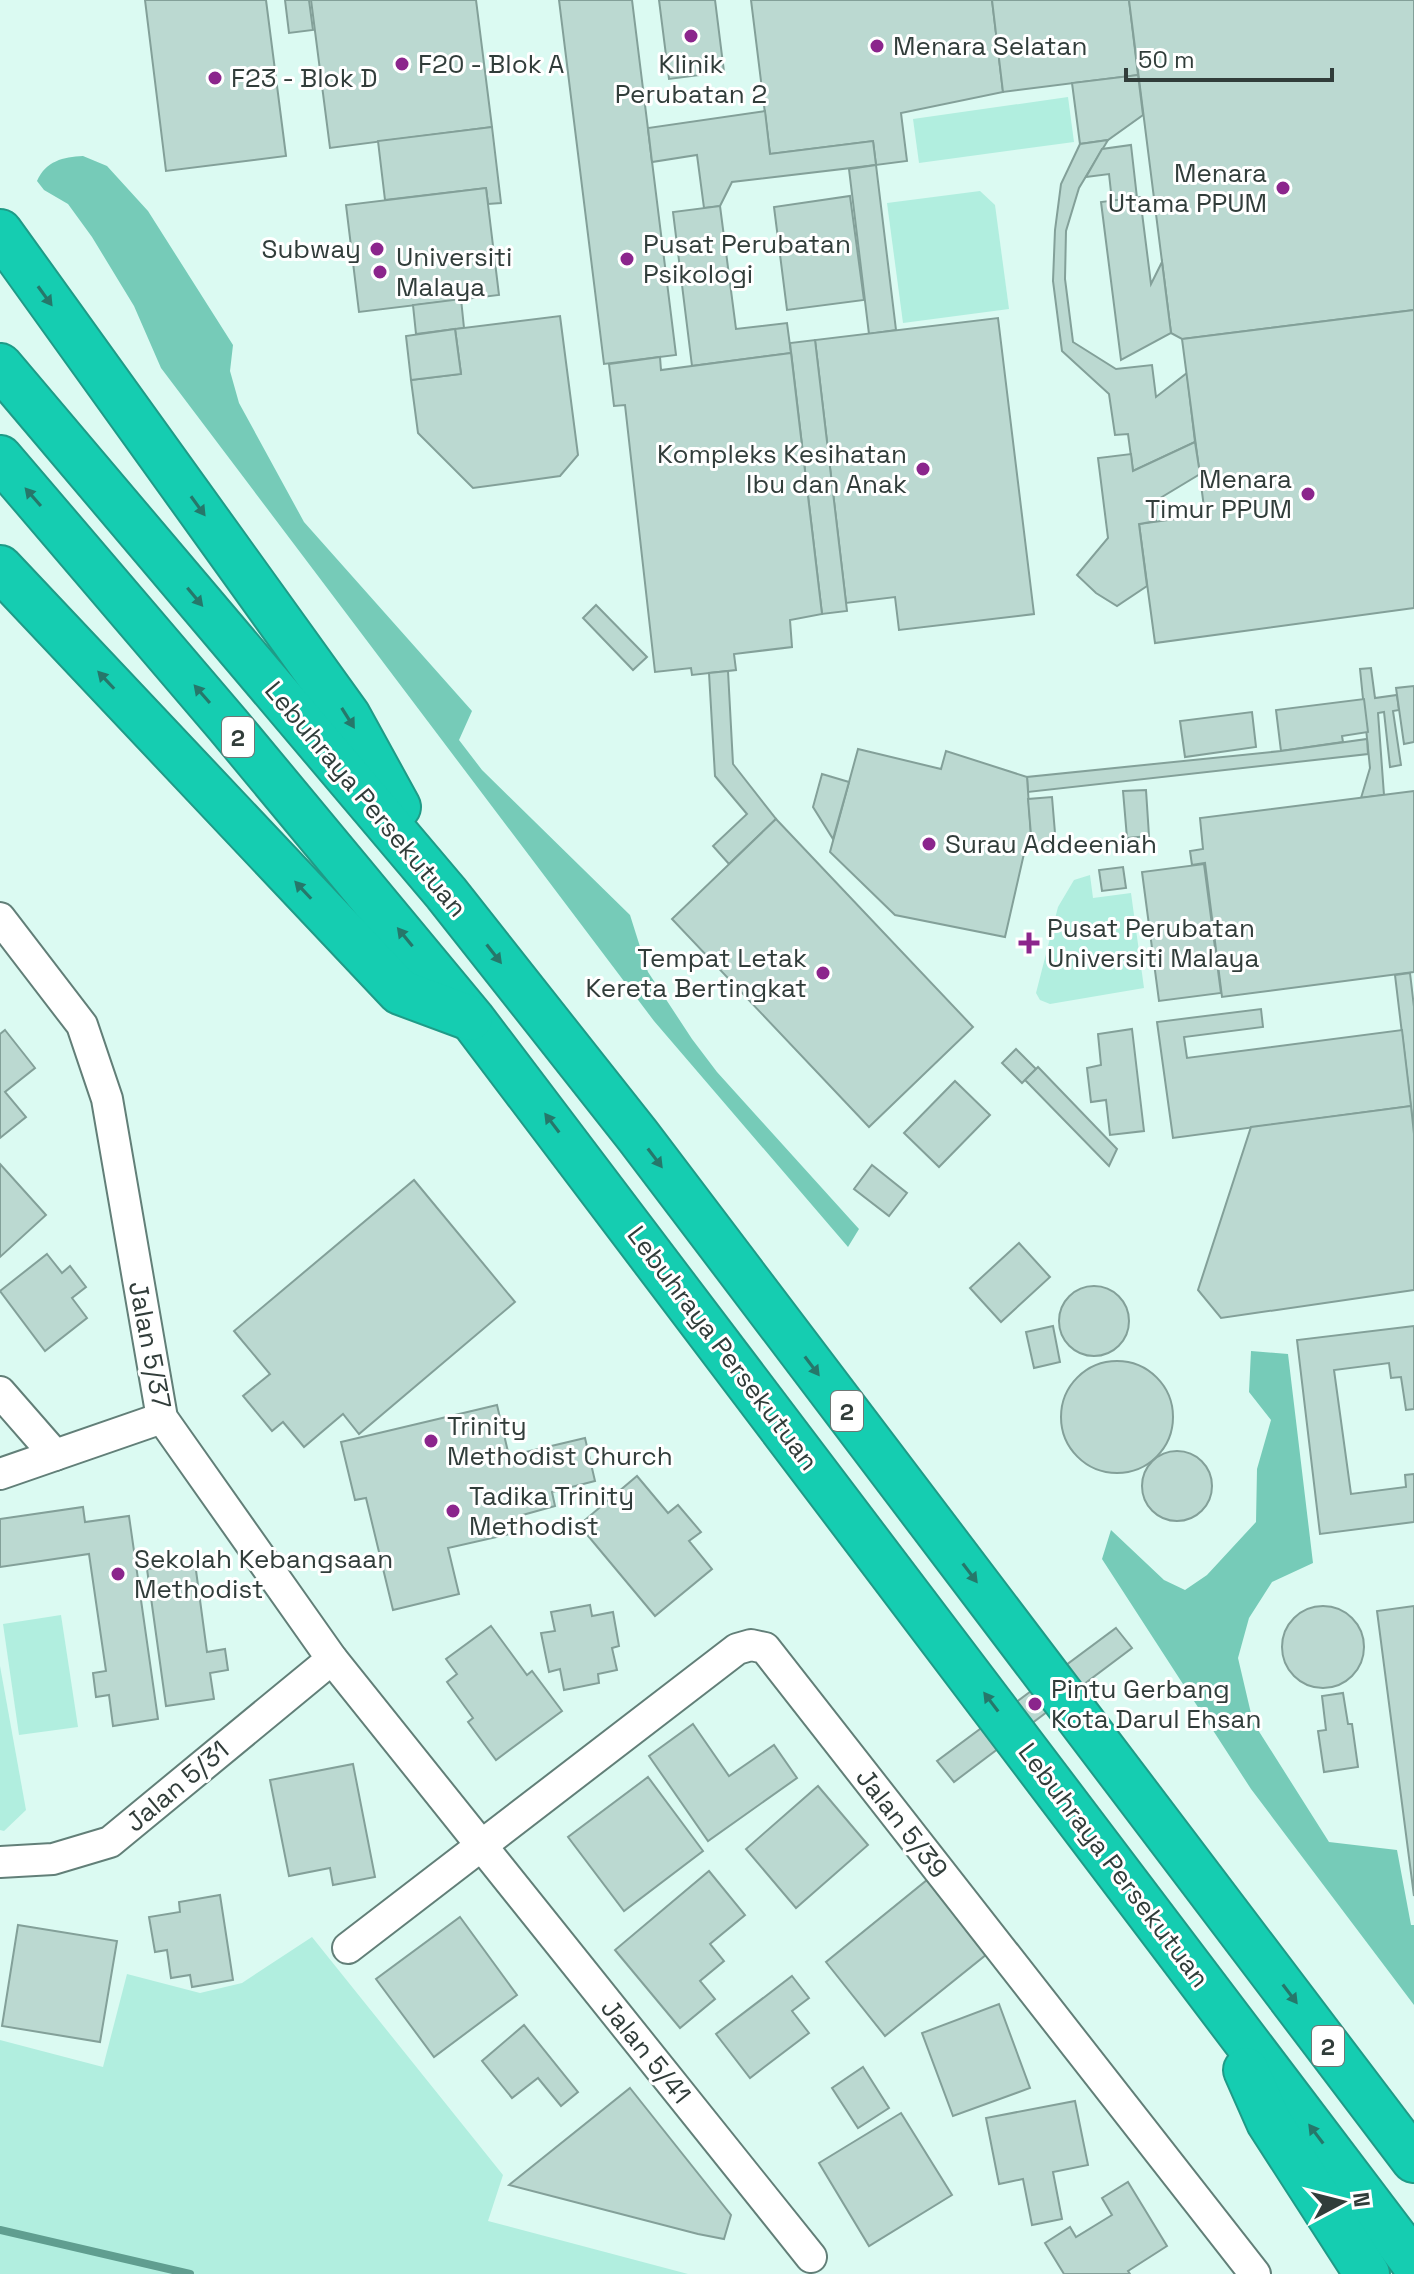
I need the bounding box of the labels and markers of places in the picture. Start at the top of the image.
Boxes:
marker: Klinik Perubatan 2 [682,27,700,45]
place label: Menara Selatan [893,29,1087,63]
marker: Menara Selatan [868,37,886,55]
place label: F20 - Blok A [418,47,564,81]
place label: Klinik Perubatan 2 [615,47,767,111]
marker: F20 - Blok A [393,55,411,73]
place label: F23 - Blok D [231,61,378,95]
marker: F23 - Blok D [206,69,224,87]
place label: Menara Utama PPUM [1108,156,1267,220]
marker: Menara Utama PPUM [1274,179,1292,197]
place label: Pusat Perubatan Psikologi [643,227,851,291]
place label: Subway [262,232,361,266]
marker: Subway [368,240,386,258]
place label: Universiti Malaya [396,240,512,304]
marker: Pusat Perubatan Psikologi [618,250,636,268]
marker: Universiti Malaya [371,263,389,281]
place label: Kompleks Kesihatan Ibu dan Anak [657,437,907,501]
marker: Kompleks Kesihatan Ibu dan Anak [914,460,932,478]
place label: Menara Timur PPUM [1145,462,1292,526]
marker: Menara Timur PPUM [1299,485,1317,503]
place label: Surau Addeeniah [945,827,1157,861]
marker: Surau Addeeniah [920,835,938,853]
place label: Pusat Perubatan Universiti Malaya [1047,911,1259,975]
marker: Pusat Perubatan Universiti Malaya [1018,932,1040,954]
place label: Tempat Letak Kereta Bertingkat [585,941,807,1005]
marker: Tempat Letak Kereta Bertingkat [814,964,832,982]
place label: Trinity Methodist Church [447,1409,673,1473]
marker: Trinity Methodist Church [422,1432,440,1450]
place label: Tadika Trinity Methodist [469,1479,634,1543]
marker: Tadika Trinity Methodist [444,1502,462,1520]
place label: Sekolah Kebangsaan Methodist [134,1542,393,1606]
marker: Sekolah Kebangsaan Methodist [109,1565,127,1583]
place label: Pintu Gerbang Kota Darul Ehsan [1051,1672,1261,1736]
marker: Pintu Gerbang Kota Darul Ehsan [1026,1695,1044,1713]

